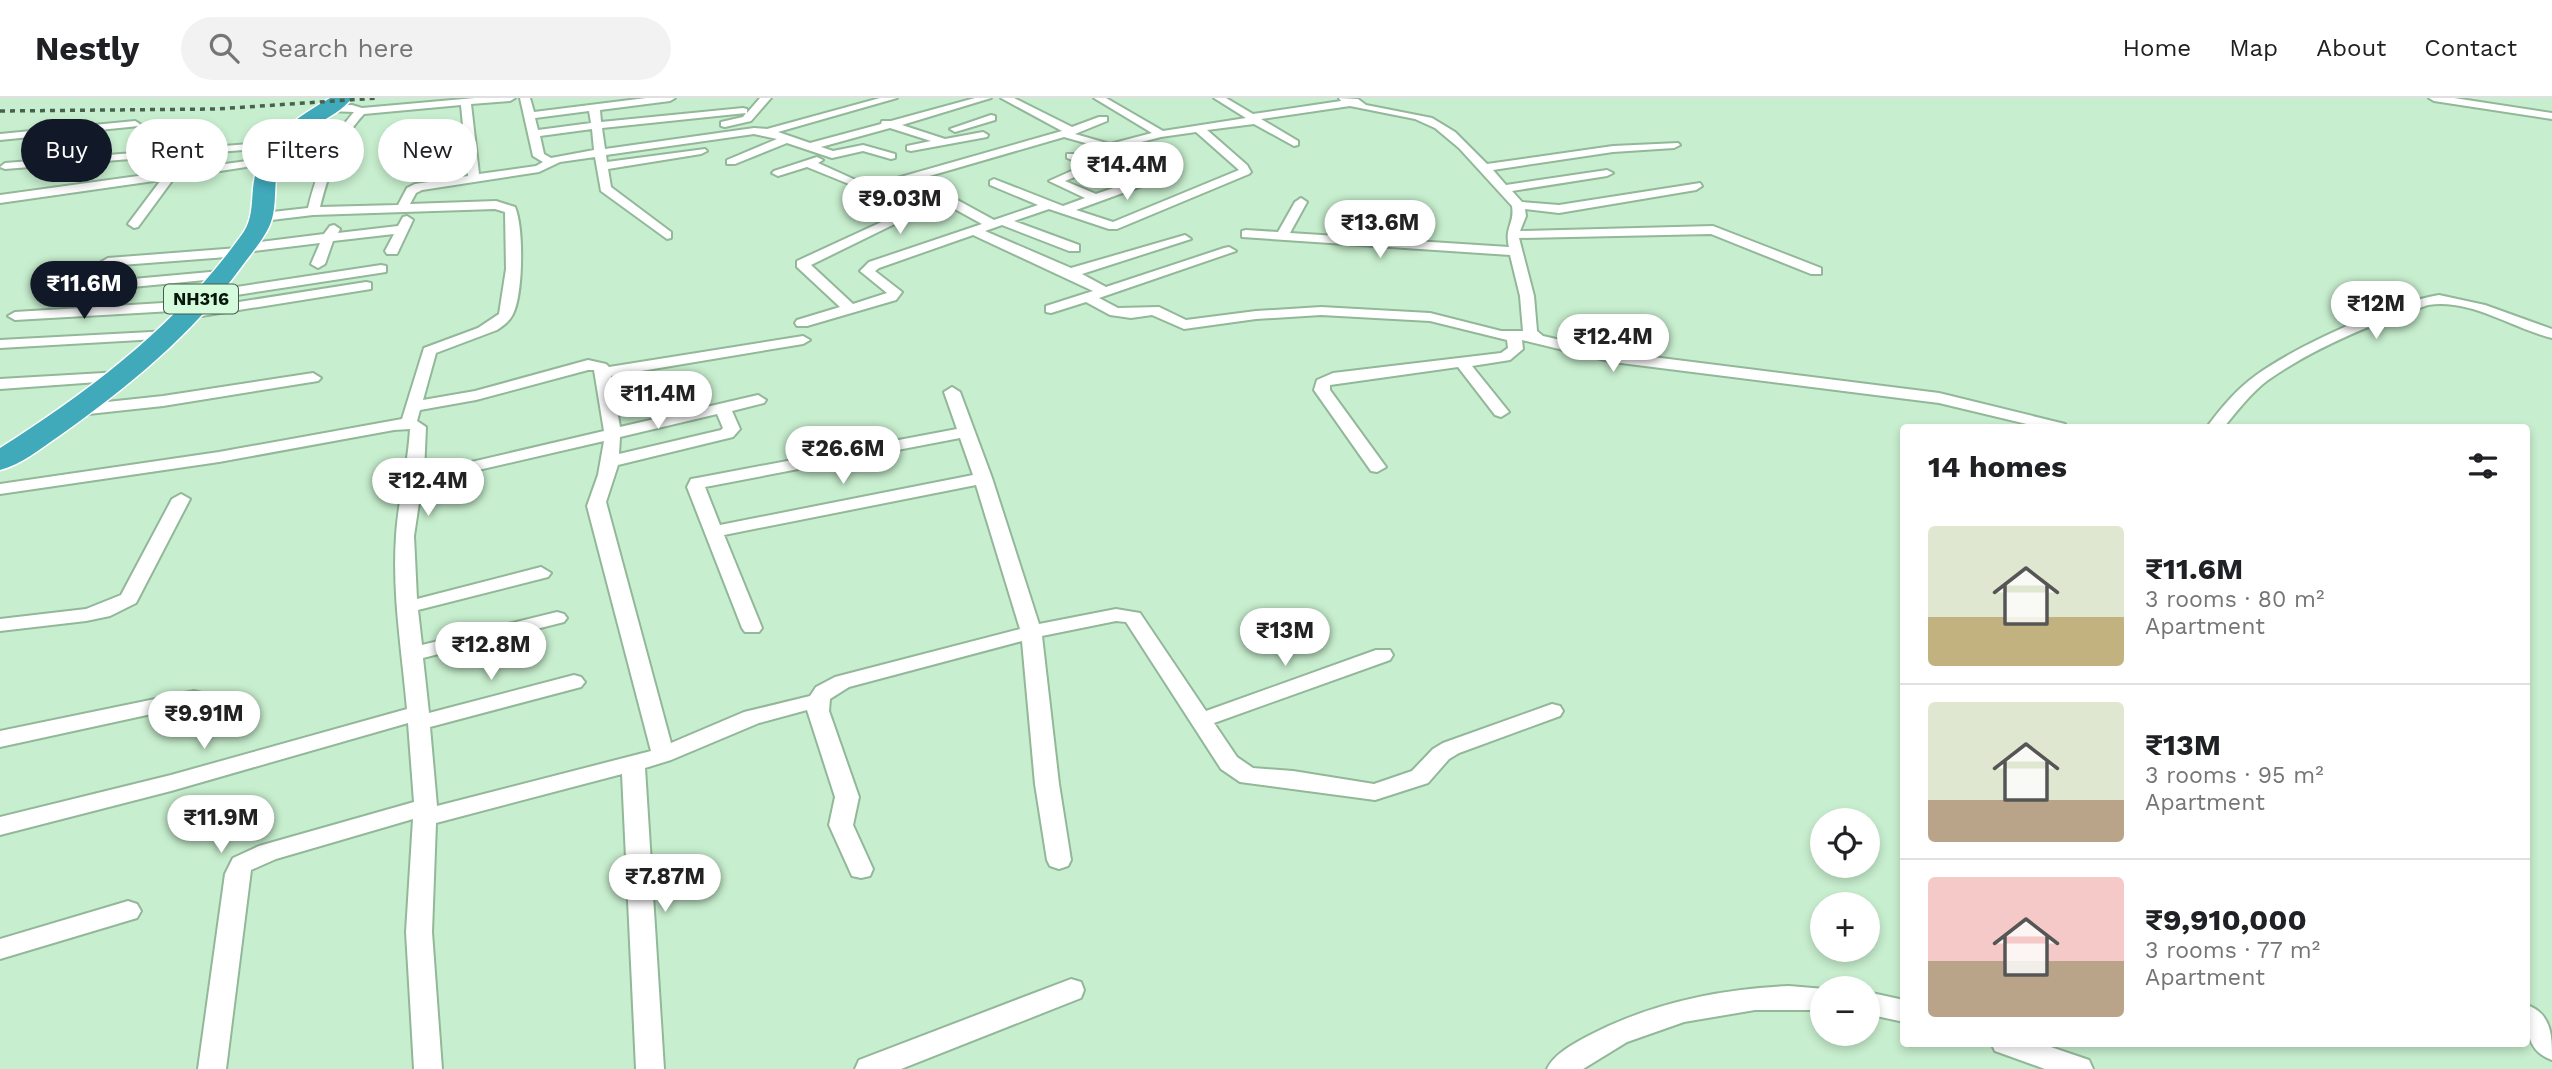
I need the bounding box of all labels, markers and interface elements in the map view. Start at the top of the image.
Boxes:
search box [181,17,671,80]
text: Nestly [35,29,139,68]
icon: search [205,29,243,67]
text: Search here [261,33,414,63]
text: Home [2123,34,2191,62]
text: Map [2229,34,2278,62]
text: About [2316,34,2386,62]
text: Contact [2424,34,2517,62]
chip: Buy [21,119,112,182]
chip: Rent [126,119,228,182]
chip: Filters [242,119,364,182]
chip: New [378,119,477,182]
pin: ₹14.4M [1070,142,1184,202]
text: ₹14.4M [1087,151,1167,178]
pin: ₹9.03M [843,176,957,236]
text: ₹9.03M [858,185,942,212]
pin: ₹13.6M [1323,200,1437,260]
text: ₹13.6M [1340,209,1420,236]
pin: ₹11.6M [27,262,141,321]
text: ₹11.6M [46,270,122,297]
pin: ₹12M [2335,282,2417,341]
road number: NH316 [164,284,238,314]
text: ₹12M [2347,290,2405,317]
pin: ₹12.4M [1556,314,1670,374]
text: ₹12.4M [1573,323,1653,350]
pin: ₹11.4M [601,372,715,431]
text: ₹11.4M [620,380,696,407]
pin: ₹26.6M [786,426,900,486]
text: ₹26.6M [801,435,885,462]
icon: filters [2464,447,2502,485]
text: 14 homes [1928,449,2067,484]
pin: ₹12.4M [371,458,485,518]
text: ₹12.4M [388,467,468,494]
text: ₹11.6M [2145,551,2243,586]
icon: home [1984,554,2068,638]
text: 3 rooms · 80 m² [2145,586,2324,613]
pin: ₹13M [1244,608,1326,668]
text: Apartment [2145,613,2265,640]
text: ₹13M [1256,617,1314,644]
pin: ₹12.8M [434,622,548,682]
text: ₹12.8M [451,631,531,658]
pin: ₹9.91M [147,692,261,751]
text: ₹9.91M [164,700,244,727]
text: ₹13M [2145,727,2221,762]
icon: home [1984,730,2068,814]
text: 3 rooms · 95 m² [2145,762,2324,789]
text: Apartment [2145,789,2265,816]
pin: ₹11.9M [164,796,278,855]
text: ₹11.9M [183,804,259,831]
map controls [1810,808,1880,1046]
button: locate [1810,808,1880,878]
pin: ₹7.87M [608,854,722,914]
text: ₹7.87M [625,863,705,890]
button: + [1810,892,1880,962]
text: ₹9,910,000 [2145,902,2307,937]
icon: home [1984,905,2068,989]
text: 3 rooms · 77 m² [2145,937,2320,964]
text: Apartment [2145,964,2265,991]
button: − [1810,976,1880,1046]

